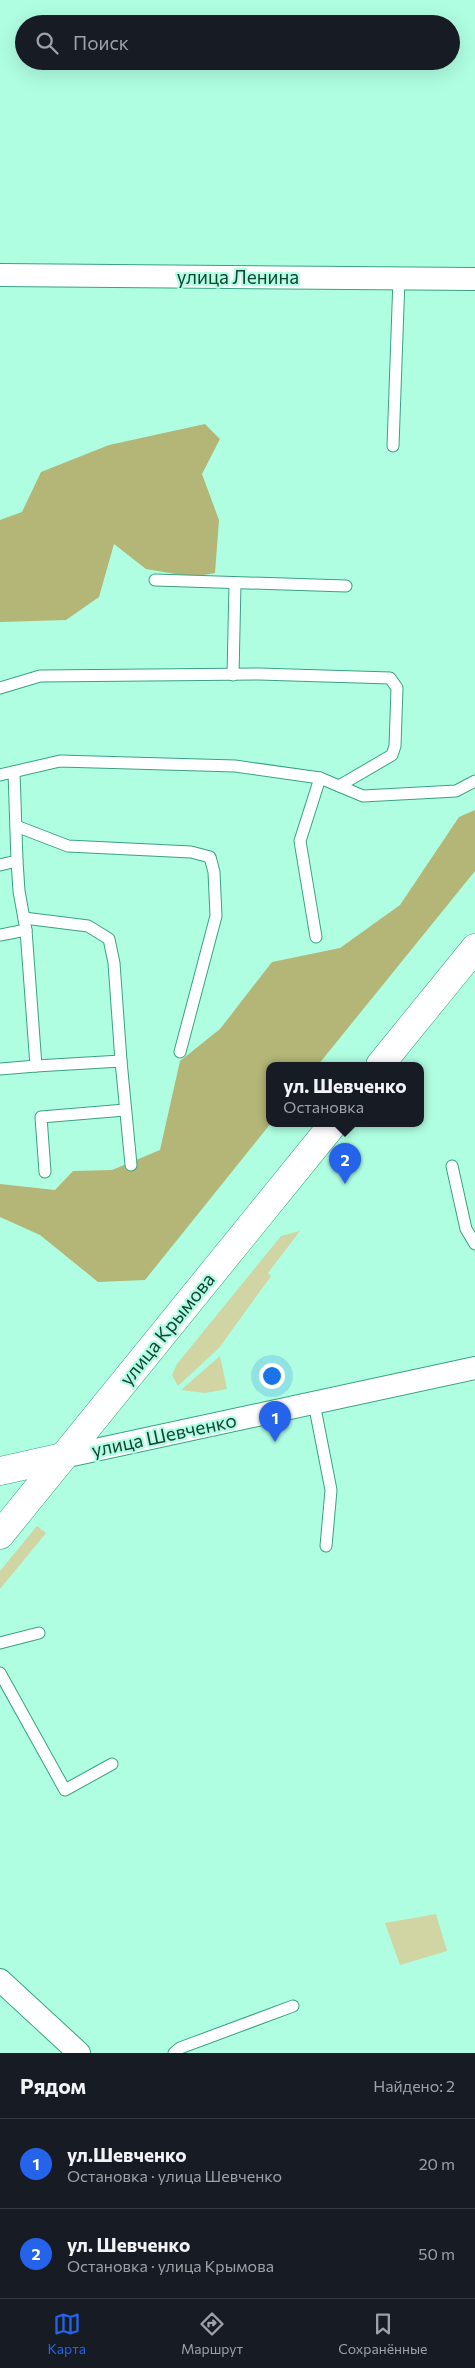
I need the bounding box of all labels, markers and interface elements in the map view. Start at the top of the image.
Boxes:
search box [15,15,460,70]
icon: search [33,29,61,57]
text: Поиск [73,31,129,54]
street label: улица Ленина [177,265,299,288]
popup [266,1062,424,1127]
text: ул. Шевченко [283,1074,407,1097]
text: Остановка [283,1097,364,1116]
pin: 2 [329,1143,361,1184]
street label: улица Крымова [114,1268,219,1390]
your location [259,1363,285,1389]
pin: 1 [259,1401,291,1442]
street label: улица Шевченко [89,1408,238,1461]
text: Рядом [20,2073,86,2098]
text: Найдено: 2 [373,2076,455,2095]
text: ул.Шевченко [67,2143,187,2166]
text: 1 [32,2154,40,2173]
text: 20 m [419,2154,455,2173]
text: Остановка · улица Шевченко [67,2166,282,2185]
text: ул. Шевченко [67,2233,190,2256]
text: 2 [31,2244,41,2263]
text: 50 m [418,2244,455,2263]
text: Остановка · улица Крымова [67,2256,274,2275]
tab: Карта [47,2310,86,2357]
tab: Маршрут [181,2310,243,2357]
tab: Сохранённые [338,2310,428,2357]

